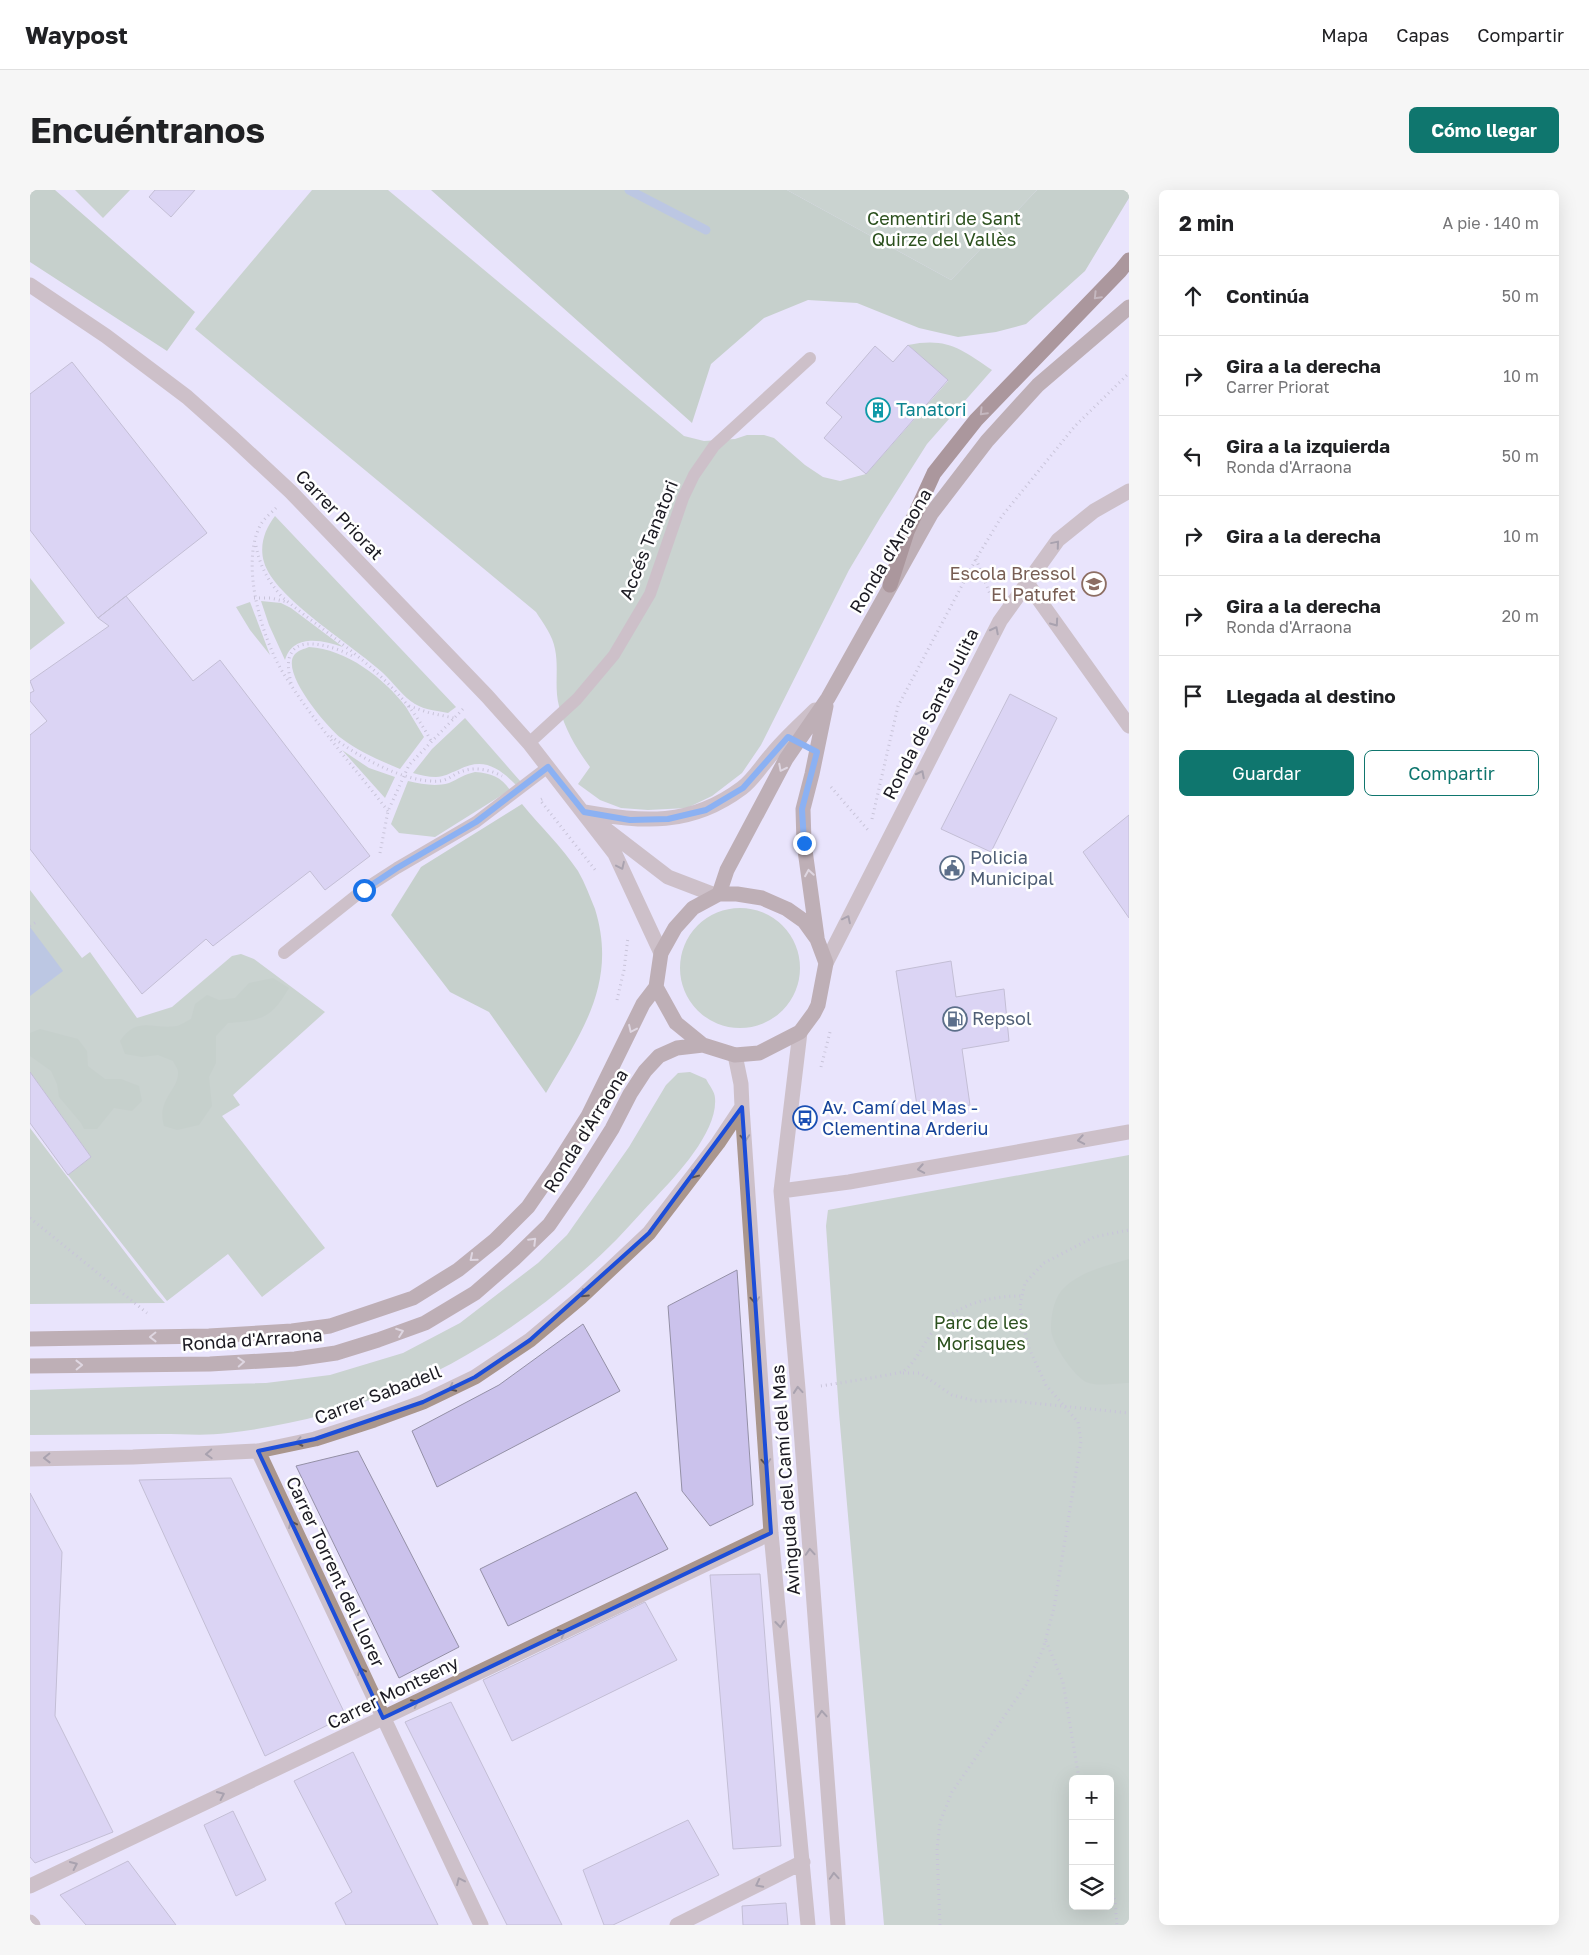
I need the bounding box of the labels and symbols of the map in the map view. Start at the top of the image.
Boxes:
park label: Cementiri de Sant Quirze del Vallès [867,207,1021,250]
one-way arrow [1093,290,1102,299]
building icon: Tanatori [865,397,891,423]
place label: Tanatori [896,398,967,420]
one-way arrow [980,407,989,416]
street label: Carrer Priorat [291,465,388,564]
street label: Accés Tanatori [614,477,682,602]
street label: Ronda d'Arraona [844,484,936,617]
one-way arrow [1051,540,1060,549]
place label: Escola Bressol El Patufet [949,562,1076,605]
school or university icon: Escola Bressol El Patufet [1081,571,1107,597]
one-way arrow [1049,617,1058,626]
street label: Ronda de Santa Julita [877,624,983,803]
one-way arrow [989,626,999,635]
one-way arrow [778,763,788,772]
one-way arrow [915,771,925,780]
route end [793,832,816,855]
place label: Policia Municipal [970,846,1054,889]
public building icon: Policia Municipal [939,855,965,881]
one-way arrow [615,861,625,870]
one-way arrow [804,868,814,877]
route start [353,879,376,902]
one-way arrow [841,915,851,924]
fuel station icon: Repsol [942,1006,968,1032]
place label: Repsol [972,1007,1032,1029]
one-way arrow [628,1024,639,1033]
street label: Ronda d'Arraona [538,1065,632,1196]
place label: Av. Camí del Mas - Clementina Arderiu [822,1096,988,1139]
bus stop icon: Av. Camí del Mas - Clementina Arderiu [792,1105,818,1131]
one-way arrow [739,1134,750,1142]
one-way arrow [1077,1135,1085,1145]
one-way arrow [917,1163,925,1174]
one-way arrow [691,1169,700,1179]
one-way arrow [527,1238,536,1247]
one-way arrow [470,1253,479,1261]
one-way arrow [581,1288,590,1297]
one-way arrow [750,1296,761,1304]
park label: Parc de les Morisques [934,1311,1028,1354]
street label: Ronda d'Arraona [181,1323,323,1355]
one-way arrow [395,1328,404,1338]
one-way arrow [148,1332,156,1342]
one-way arrow [237,1356,245,1367]
one-way arrow [75,1360,83,1370]
street label: Carrer Sabadell [311,1360,444,1428]
street label: Avinguda del Camí del Mas [766,1364,804,1596]
one-way arrow [448,1382,457,1392]
one-way arrow [793,1386,804,1394]
one-way arrow [295,1437,304,1447]
one-way arrow [205,1448,213,1459]
one-way arrow [43,1453,50,1463]
one-way arrow [761,1459,772,1467]
street label: Carrer Torrent del Llorer [282,1473,390,1670]
one-way arrow [288,1520,298,1529]
one-way arrow [805,1548,816,1556]
one-way arrow [774,1621,785,1629]
one-way arrow [556,1629,565,1639]
street label: Carrer Montseny [323,1651,462,1733]
one-way arrow [357,1667,367,1676]
one-way arrow [410,1699,419,1709]
one-way arrow [817,1710,828,1718]
one-way arrow [216,1791,225,1802]
one-way arrow [69,1861,78,1871]
one-way arrow [829,1872,840,1880]
one-way arrow [456,1877,467,1886]
one-way arrow [755,1878,764,1888]

